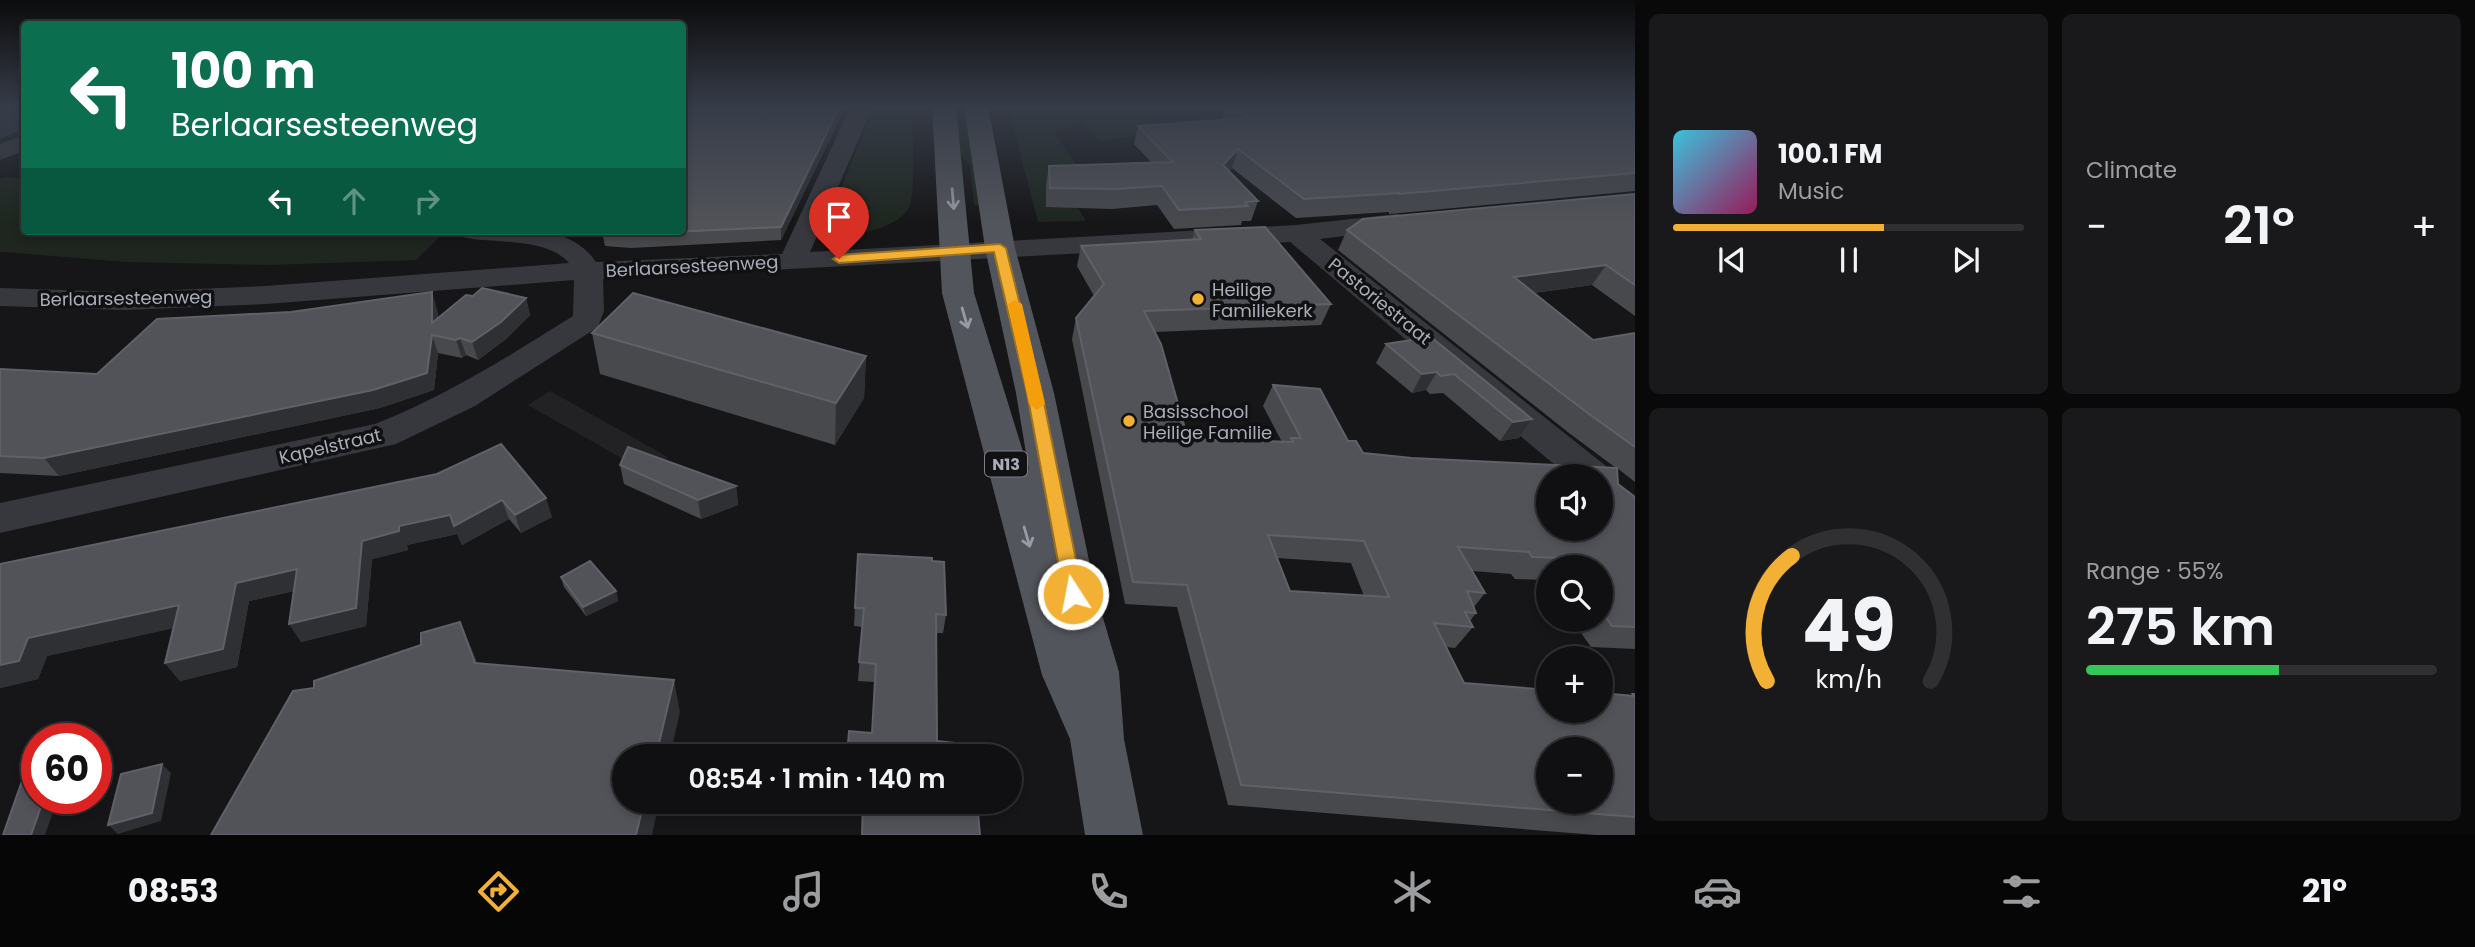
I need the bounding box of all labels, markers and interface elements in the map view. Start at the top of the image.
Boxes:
text: 100 m [171,37,316,105]
icon: left [56,49,147,140]
text: Berlaarsesteenweg [171,102,478,147]
text: 100.1 FM [1778,136,1882,172]
text: Climate [2086,154,2177,186]
text: Music [1778,175,1844,207]
icon: left [262,182,300,220]
icon: ahead [335,182,373,220]
icon: right [408,182,446,220]
pin [809,187,869,259]
one-way arrow [947,187,960,209]
text: 21° [2223,189,2295,262]
icon: arrive [820,198,858,236]
text: − [2086,200,2107,253]
text: + [2411,200,2437,253]
icon: previous [1713,241,1751,279]
icon: pause [1830,241,1868,279]
icon: next [1947,241,1985,279]
street label: Berlaarsesteenweg [605,249,779,283]
street label: Pastoriestraat [1323,252,1437,350]
place label: Heilige Familiekerk [1212,277,1313,323]
street label: Berlaarsesteenweg [39,284,213,312]
marker: Heilige Familiekerk [1190,291,1206,307]
one-way arrow [959,306,972,329]
place label: Basisschool Heilige Familie [1143,399,1272,445]
marker: Basisschool Heilige Familie [1121,413,1137,429]
street label: Kapelstraat [276,422,384,470]
road number: N13 [985,452,1027,477]
map controls [1536,464,1613,814]
button: sound [1536,464,1613,541]
one-way arrow [1021,525,1034,548]
button: search [1536,555,1613,632]
text: Range · 55% [2086,555,2224,587]
position arrow [1036,557,1110,631]
text: 49 [1801,575,1896,676]
text: 275 km [2086,590,2275,663]
button: + [1536,646,1613,723]
text: km/h [1815,661,1882,696]
speed limit sign: 60 [21,723,112,814]
button: − [1536,737,1613,814]
text: 08:54 · 1 min · 140 m [688,761,946,797]
icon: directions [474,867,523,916]
icon: music [779,867,828,916]
icon: phone [1084,867,1133,916]
icon: climate [1388,867,1437,916]
icon: car [1693,867,1742,916]
icon: filters [1997,867,2046,916]
text: 08:53 [128,868,219,913]
text: 21° [2302,868,2347,913]

